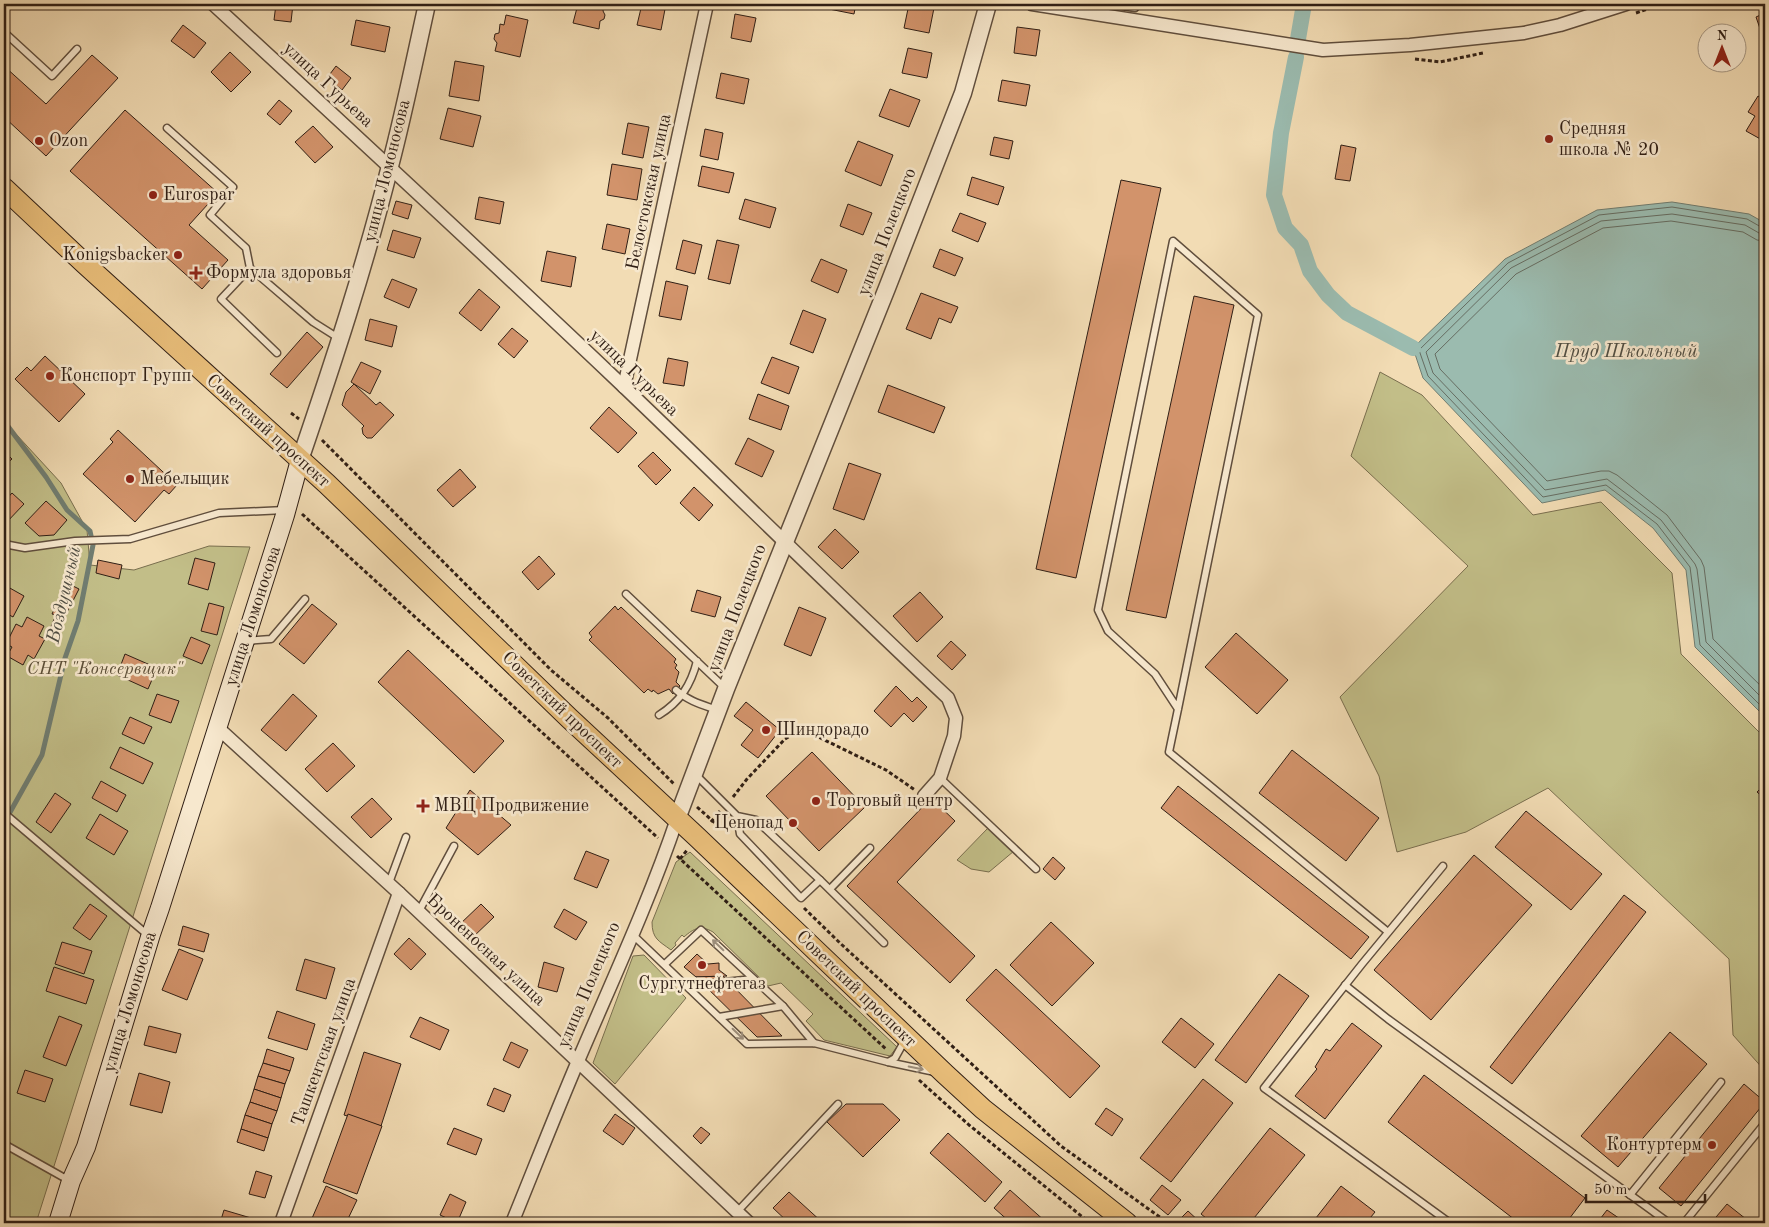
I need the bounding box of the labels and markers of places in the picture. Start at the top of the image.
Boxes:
place label: Средняя школа № 20 [1559,120,1659,159]
place label: Ozon [49,132,88,150]
marker: Средняя школа № 20 [1543,133,1555,145]
marker: Ozon [33,135,45,147]
place label: Eurospar [163,186,235,204]
marker: Eurospar [147,189,159,201]
place label: Konigsbacker [62,246,169,264]
marker: Konigsbacker [172,249,184,261]
place label: Формула здоровья [206,264,351,282]
marker: Формула здоровья [190,267,202,279]
place label: Конспорт Групп [60,367,191,385]
marker: Конспорт Групп [44,370,56,382]
place label: Мебельщик [140,470,230,488]
marker: Мебельщик [124,473,136,485]
place label: Шиндорадо [776,721,869,739]
marker: Шиндорадо [760,724,772,736]
place label: Торговый центр [826,792,953,810]
marker: Торговый центр [810,795,822,807]
place label: МВЦ Продвижение [434,797,589,815]
marker: МВЦ Продвижение [416,799,430,813]
place label: Ценопад [714,814,783,832]
marker: Ценопад [787,817,799,829]
marker: Сургутнефтегаз [696,959,708,971]
place label: Сургутнефтегаз [638,975,766,994]
place label: Контуртерм [1606,1136,1702,1154]
marker: Контуртерм [1706,1139,1718,1151]

